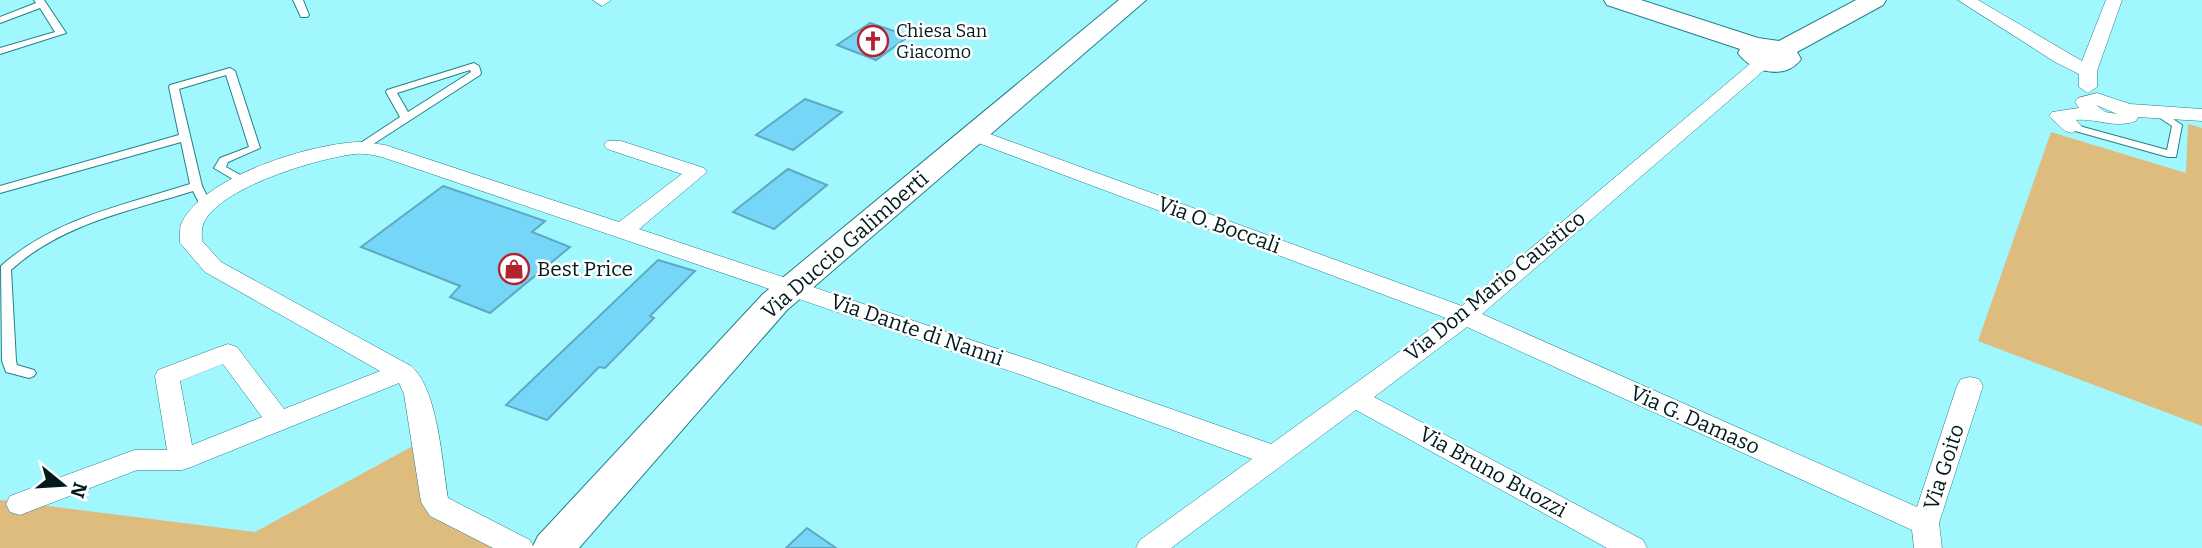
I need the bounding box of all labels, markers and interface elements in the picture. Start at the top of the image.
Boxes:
place label: Chiesa San Giacomo [896,20,988,63]
church icon: Chiesa San Giacomo [856,24,890,58]
street label: Via Duccio Galimberti [756,166,934,324]
street label: Via O. Boccali [1154,191,1284,259]
street label: Via Don Mario Caustico [1399,205,1591,367]
shop icon: Best Price [497,252,531,286]
place label: Best Price [537,256,633,282]
street label: Via Dante di Nanni [827,288,1007,372]
street label: Via G. Damaso [1626,380,1764,460]
street label: Via Bruno Buozzi [1415,421,1571,523]
street label: Via Goito [1918,421,1970,513]
north arrow [28,450,98,520]
text: N [65,480,92,501]

